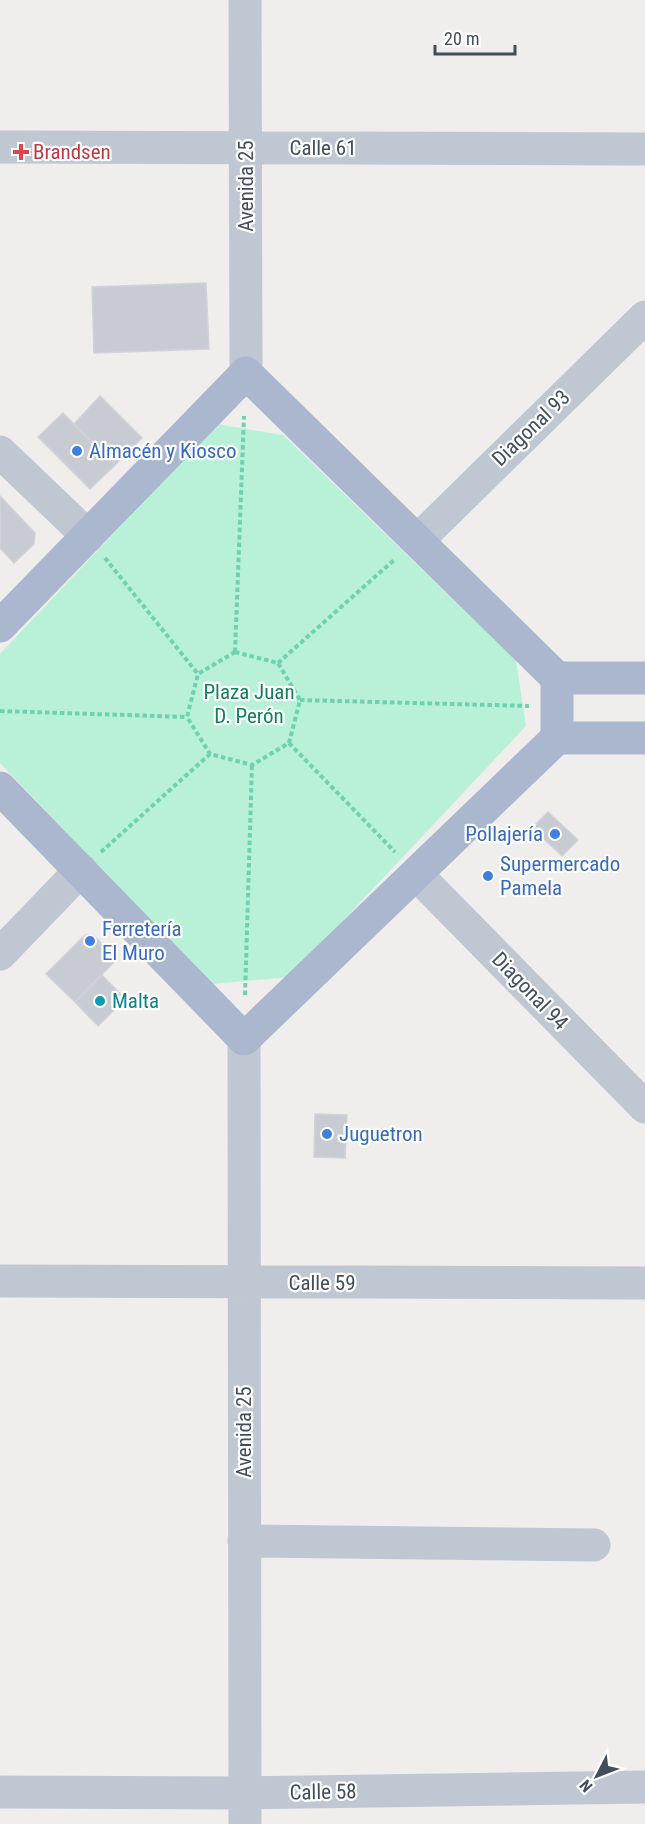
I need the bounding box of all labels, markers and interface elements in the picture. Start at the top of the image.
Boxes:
scale bar [435,18,514,56]
text: 20 m [444,28,479,49]
street label: Calle 61 [290,136,357,160]
place label: Brandsen [33,140,111,164]
street label: Avenida 25 [234,140,258,232]
marker: Brandsen [14,145,28,159]
street label: Diagonal 93 [487,385,575,471]
place label: Almacén y Kiosco [89,439,237,463]
marker: Almacén y Kiosco [70,444,84,458]
park label: Plaza Juan D. Perón [203,680,295,728]
place label: Pollajería [465,822,543,846]
marker: Pollajería [548,827,562,841]
place label: Supermercado Pamela [500,852,620,900]
marker: Supermercado Pamela [481,869,495,883]
place label: Ferretería El Muro [102,917,182,965]
marker: Ferretería El Muro [83,934,97,948]
street label: Diagonal 94 [487,947,573,1035]
place label: Malta [112,989,159,1013]
marker: Malta [93,994,107,1008]
place label: Juguetron [339,1122,423,1146]
marker: Juguetron [320,1127,334,1141]
street label: Calle 59 [289,1271,356,1295]
street label: Avenida 25 [232,1386,256,1478]
north arrow [567,1746,627,1806]
text: N [576,1776,597,1796]
street label: Calle 58 [289,1779,357,1805]

